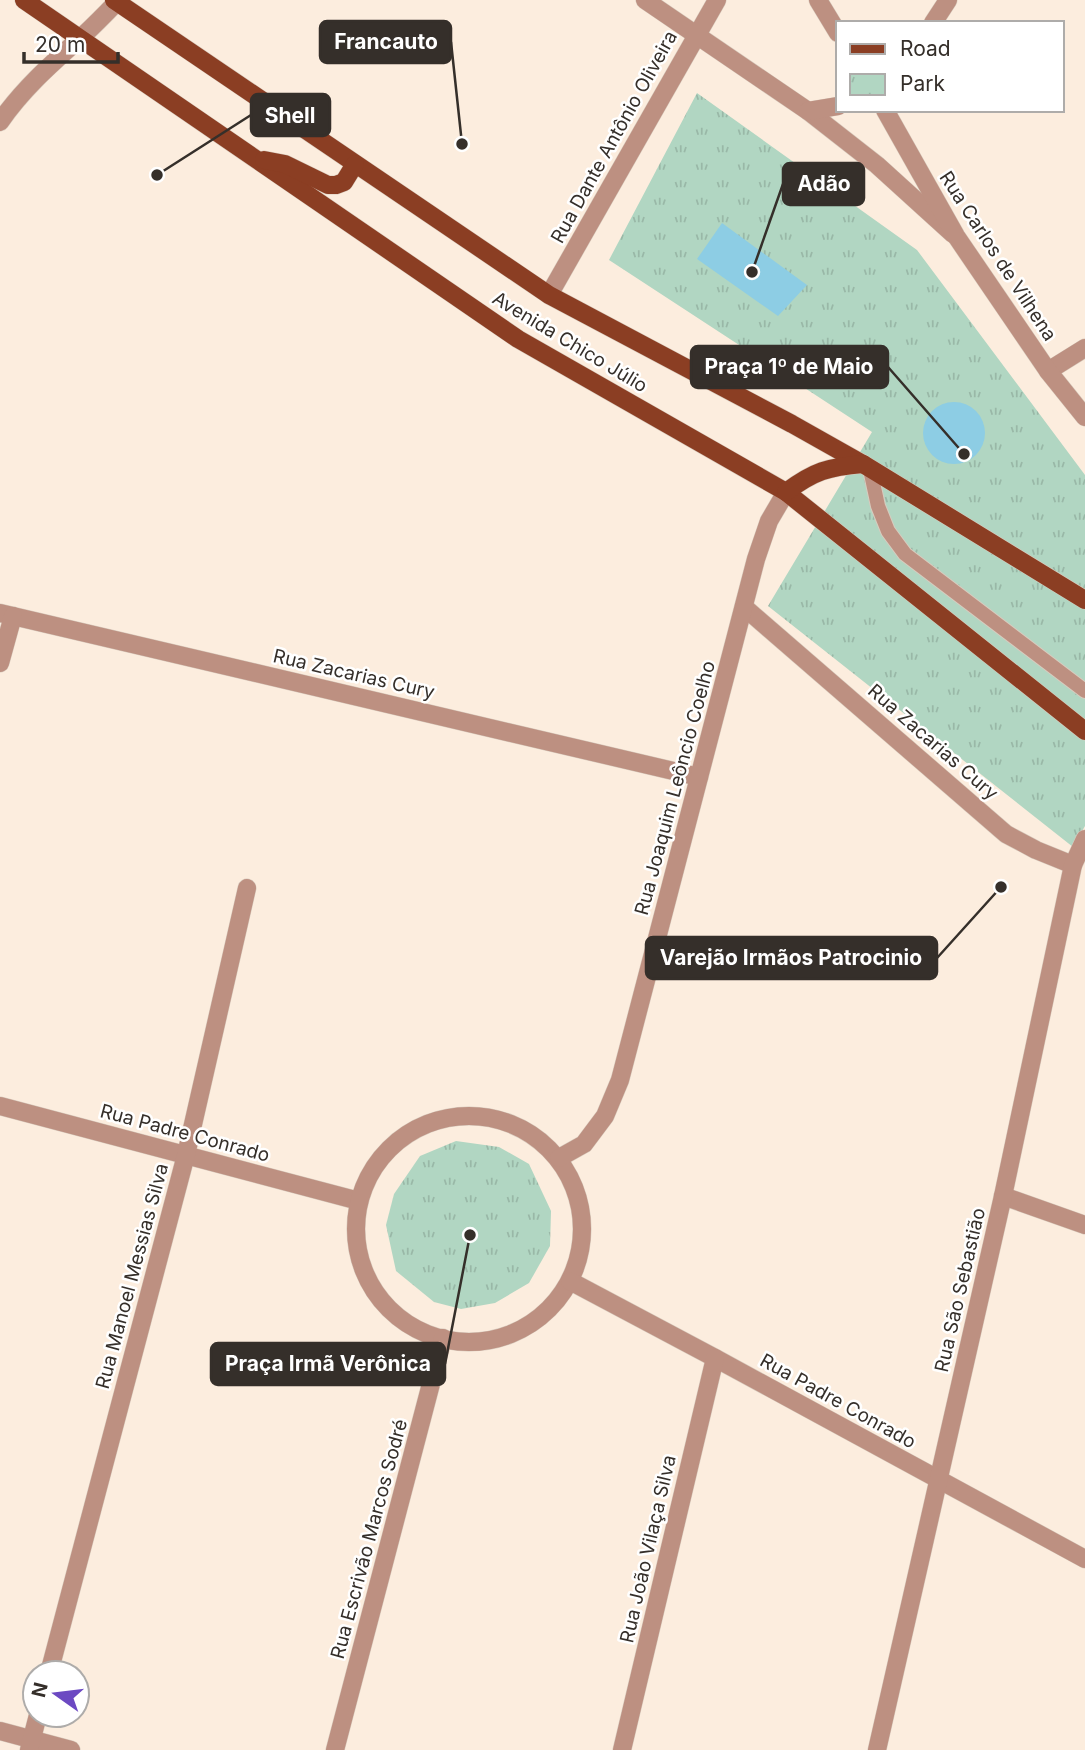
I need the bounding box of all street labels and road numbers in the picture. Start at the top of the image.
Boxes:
street label: Rua Dante Antônio Oliveira [546,27,682,247]
street label: Rua Carlos de Vilhena [935,167,1061,345]
street label: Avenida Chico Júlio [488,287,652,397]
street label: Rua Zacarias Cury [271,644,437,704]
street label: Rua Joaquim Leôncio Coelho [630,658,720,918]
street label: Rua Zacarias Cury [863,679,1003,805]
street label: Rua Padre Conrado [98,1099,272,1167]
street label: Rua Manoel Messias Silva [91,1161,173,1391]
street label: Rua São Sebastião [930,1206,990,1374]
street label: Rua Padre Conrado [756,1349,920,1453]
street label: Rua Escrivão Marcos Sodré [326,1417,412,1661]
street label: Rua João Vilaça Silva [615,1453,681,1645]

